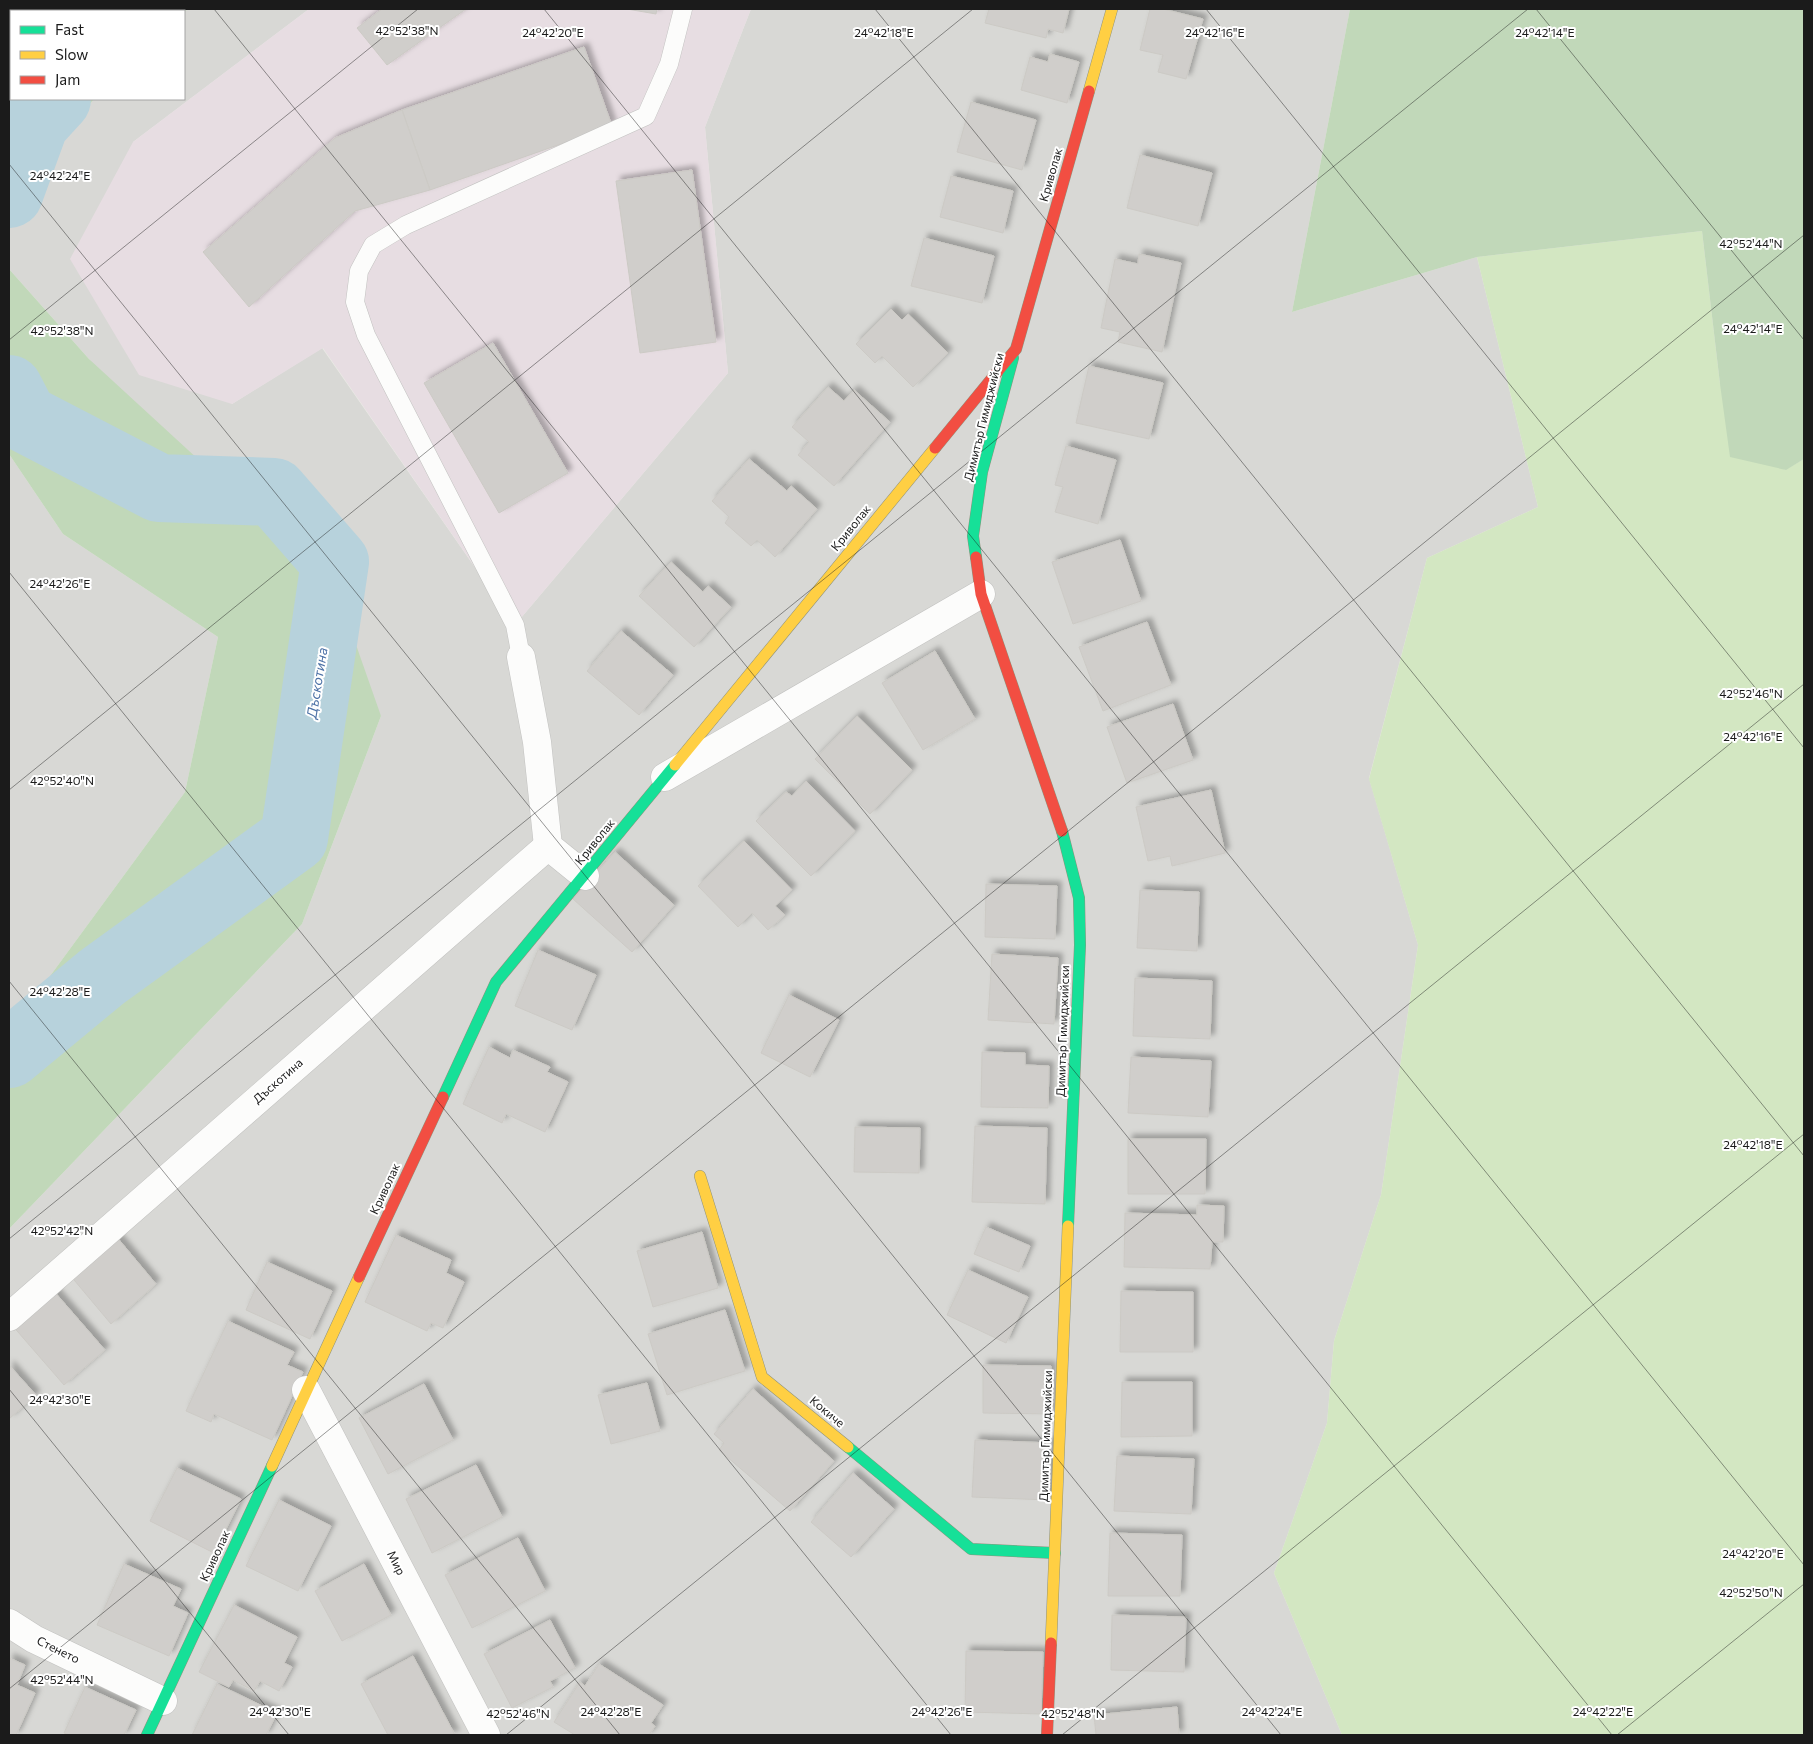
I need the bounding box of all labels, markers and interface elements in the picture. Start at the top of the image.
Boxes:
legend [10,10,185,100]
text: Fast [55,20,84,38]
text: 42°52'38"N [375,23,439,37]
text: 24°42'20"E [522,25,584,39]
text: 24°42'18"E [854,25,914,39]
text: 24°42'16"E [1185,25,1245,39]
text: 24°42'14"E [1515,25,1575,39]
text: Slow [55,45,88,63]
text: Jam [55,70,80,88]
street label: Криволак [1036,146,1065,203]
text: 24°42'24"E [30,168,90,182]
text: 42°52'44"N [1719,236,1783,250]
text: 24°42'14"E [1723,321,1783,335]
text: 42°52'38"N [30,323,94,337]
street label: Димитър Гимиджийски [960,351,1006,482]
street label: Криволак [827,501,873,553]
text: 24°42'26"E [30,576,90,590]
water label: Дъскотина [302,646,330,722]
text: 42°52'46"N [1719,686,1783,700]
text: 24°42'16"E [1723,729,1783,743]
text: 42°52'40"N [30,773,94,787]
street label: Криволак [571,815,617,867]
street label: Димитър Гимиджийски [1053,965,1071,1097]
text: 24°42'28"E [30,984,90,998]
street label: Дъскотина [250,1055,305,1106]
text: 24°42'18"E [1723,1137,1783,1151]
street label: Криволак [366,1160,402,1216]
text: 42°52'42"N [31,1223,93,1237]
street label: Димитър Гимиджийски [1036,1370,1054,1502]
text: 24°42'30"E [29,1392,91,1406]
street label: Кокиче [808,1393,848,1430]
street label: Криволак [196,1527,232,1583]
text: 24°42'20"E [1722,1546,1784,1560]
street label: Мир [385,1548,409,1577]
text: 42°52'50"N [1719,1585,1783,1599]
street label: Стенето [35,1633,82,1665]
text: 42°52'44"N [30,1672,94,1686]
text: 24°42'30"E [249,1704,311,1718]
text: 24°42'28"E [581,1704,641,1718]
text: 24°42'26"E [912,1704,972,1718]
text: 24°42'24"E [1242,1704,1302,1718]
text: 24°42'22"E [1573,1704,1633,1718]
text: 42°52'46"N [486,1706,550,1720]
text: 42°52'48"N [1041,1706,1105,1720]

